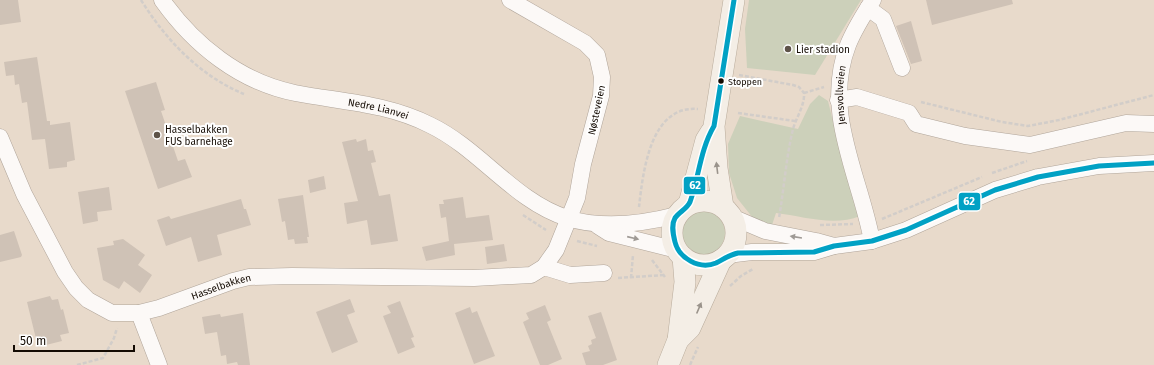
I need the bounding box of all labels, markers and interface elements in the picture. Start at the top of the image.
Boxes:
marker: Lier stadion [783,44,793,54]
place label: Lier stadion [796,44,850,56]
street label: Jensvollveien [834,64,849,126]
marker: Stoppen [716,76,726,86]
place label: Stoppen [728,77,762,87]
street label: Nøsteveien [586,84,608,136]
street label: Nedre Lianvei [347,97,410,122]
place label: Hasselbakken FUS barnehage [165,124,233,148]
marker: Hasselbakken FUS barnehage [152,130,162,140]
one-way arrow [714,162,720,174]
line badge: 62 [683,176,706,195]
text: 62 [689,179,701,192]
line badge: 62 [958,192,981,211]
text: 62 [963,195,975,208]
one-way arrow [790,234,802,240]
one-way arrow [627,236,639,242]
street label: Hasselbakken [190,272,252,303]
one-way arrow [696,303,702,314]
scale bar [14,327,134,353]
text: 50 m [20,334,46,348]

